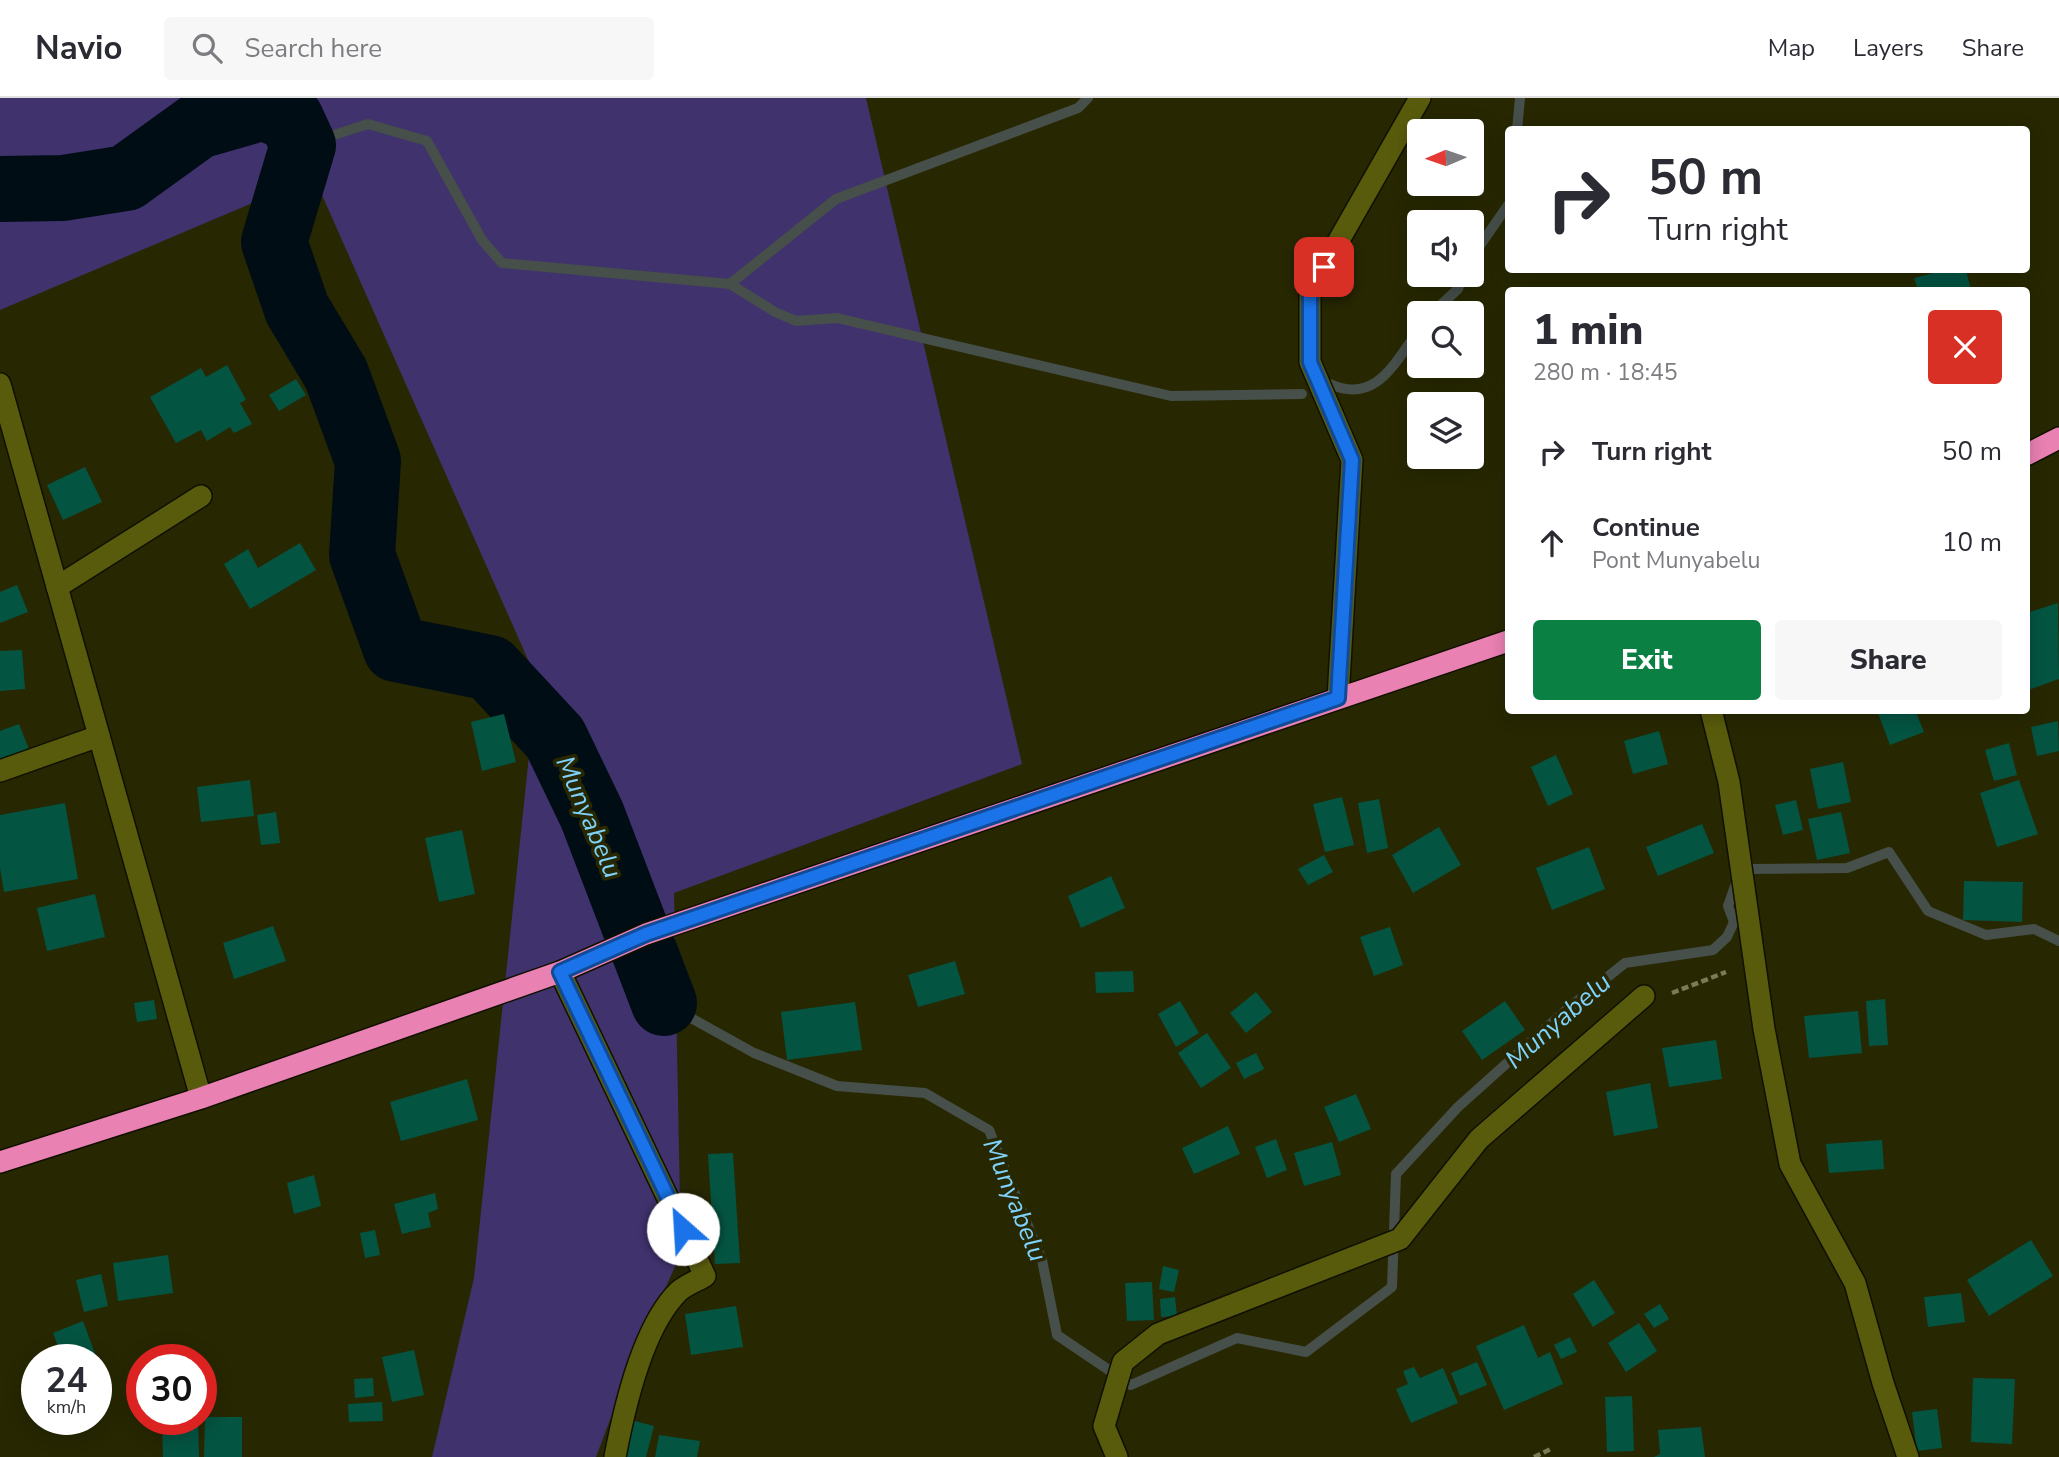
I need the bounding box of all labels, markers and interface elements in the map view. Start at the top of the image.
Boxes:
search box [164,17,654,80]
text: Navio [35,26,122,71]
icon: search [188,29,226,67]
text: Search here [244,31,382,66]
text: Map [1768,32,1815,64]
text: Layers [1853,32,1924,64]
text: Share [1962,32,2024,64]
north arrow [1407,119,1484,196]
map controls [1407,119,1484,469]
text: 50 m [1648,144,1763,211]
icon: right [1533,154,1624,245]
text: Turn right [1648,208,1788,251]
button: sound [1407,210,1484,287]
pin [1294,237,1354,297]
icon: arrive [1305,248,1343,286]
button: search [1407,301,1484,378]
text: 1 min [1533,302,1643,359]
button: close [1928,310,2002,384]
text: 280 m · 18:45 [1533,357,1678,388]
button: layers [1407,392,1484,469]
icon: right [1533,433,1571,471]
text: Turn right [1592,434,1711,469]
text: 50 m [1942,434,2002,469]
text: Continue [1592,510,1700,545]
icon: ahead [1533,524,1571,562]
text: 10 m [1942,525,2002,560]
text: Pont Munyabelu [1592,545,1761,576]
button: Exit [1533,620,1761,700]
button: Share [1775,620,2002,700]
water label: Munyabelu [548,751,630,883]
water label: Munyabelu [1498,965,1618,1077]
water label: Munyabelu [974,1133,1056,1267]
position arrow [646,1192,720,1266]
speed limit sign: 30 [126,1344,217,1435]
text: 24 [45,1357,88,1404]
text: km/h [47,1395,86,1419]

